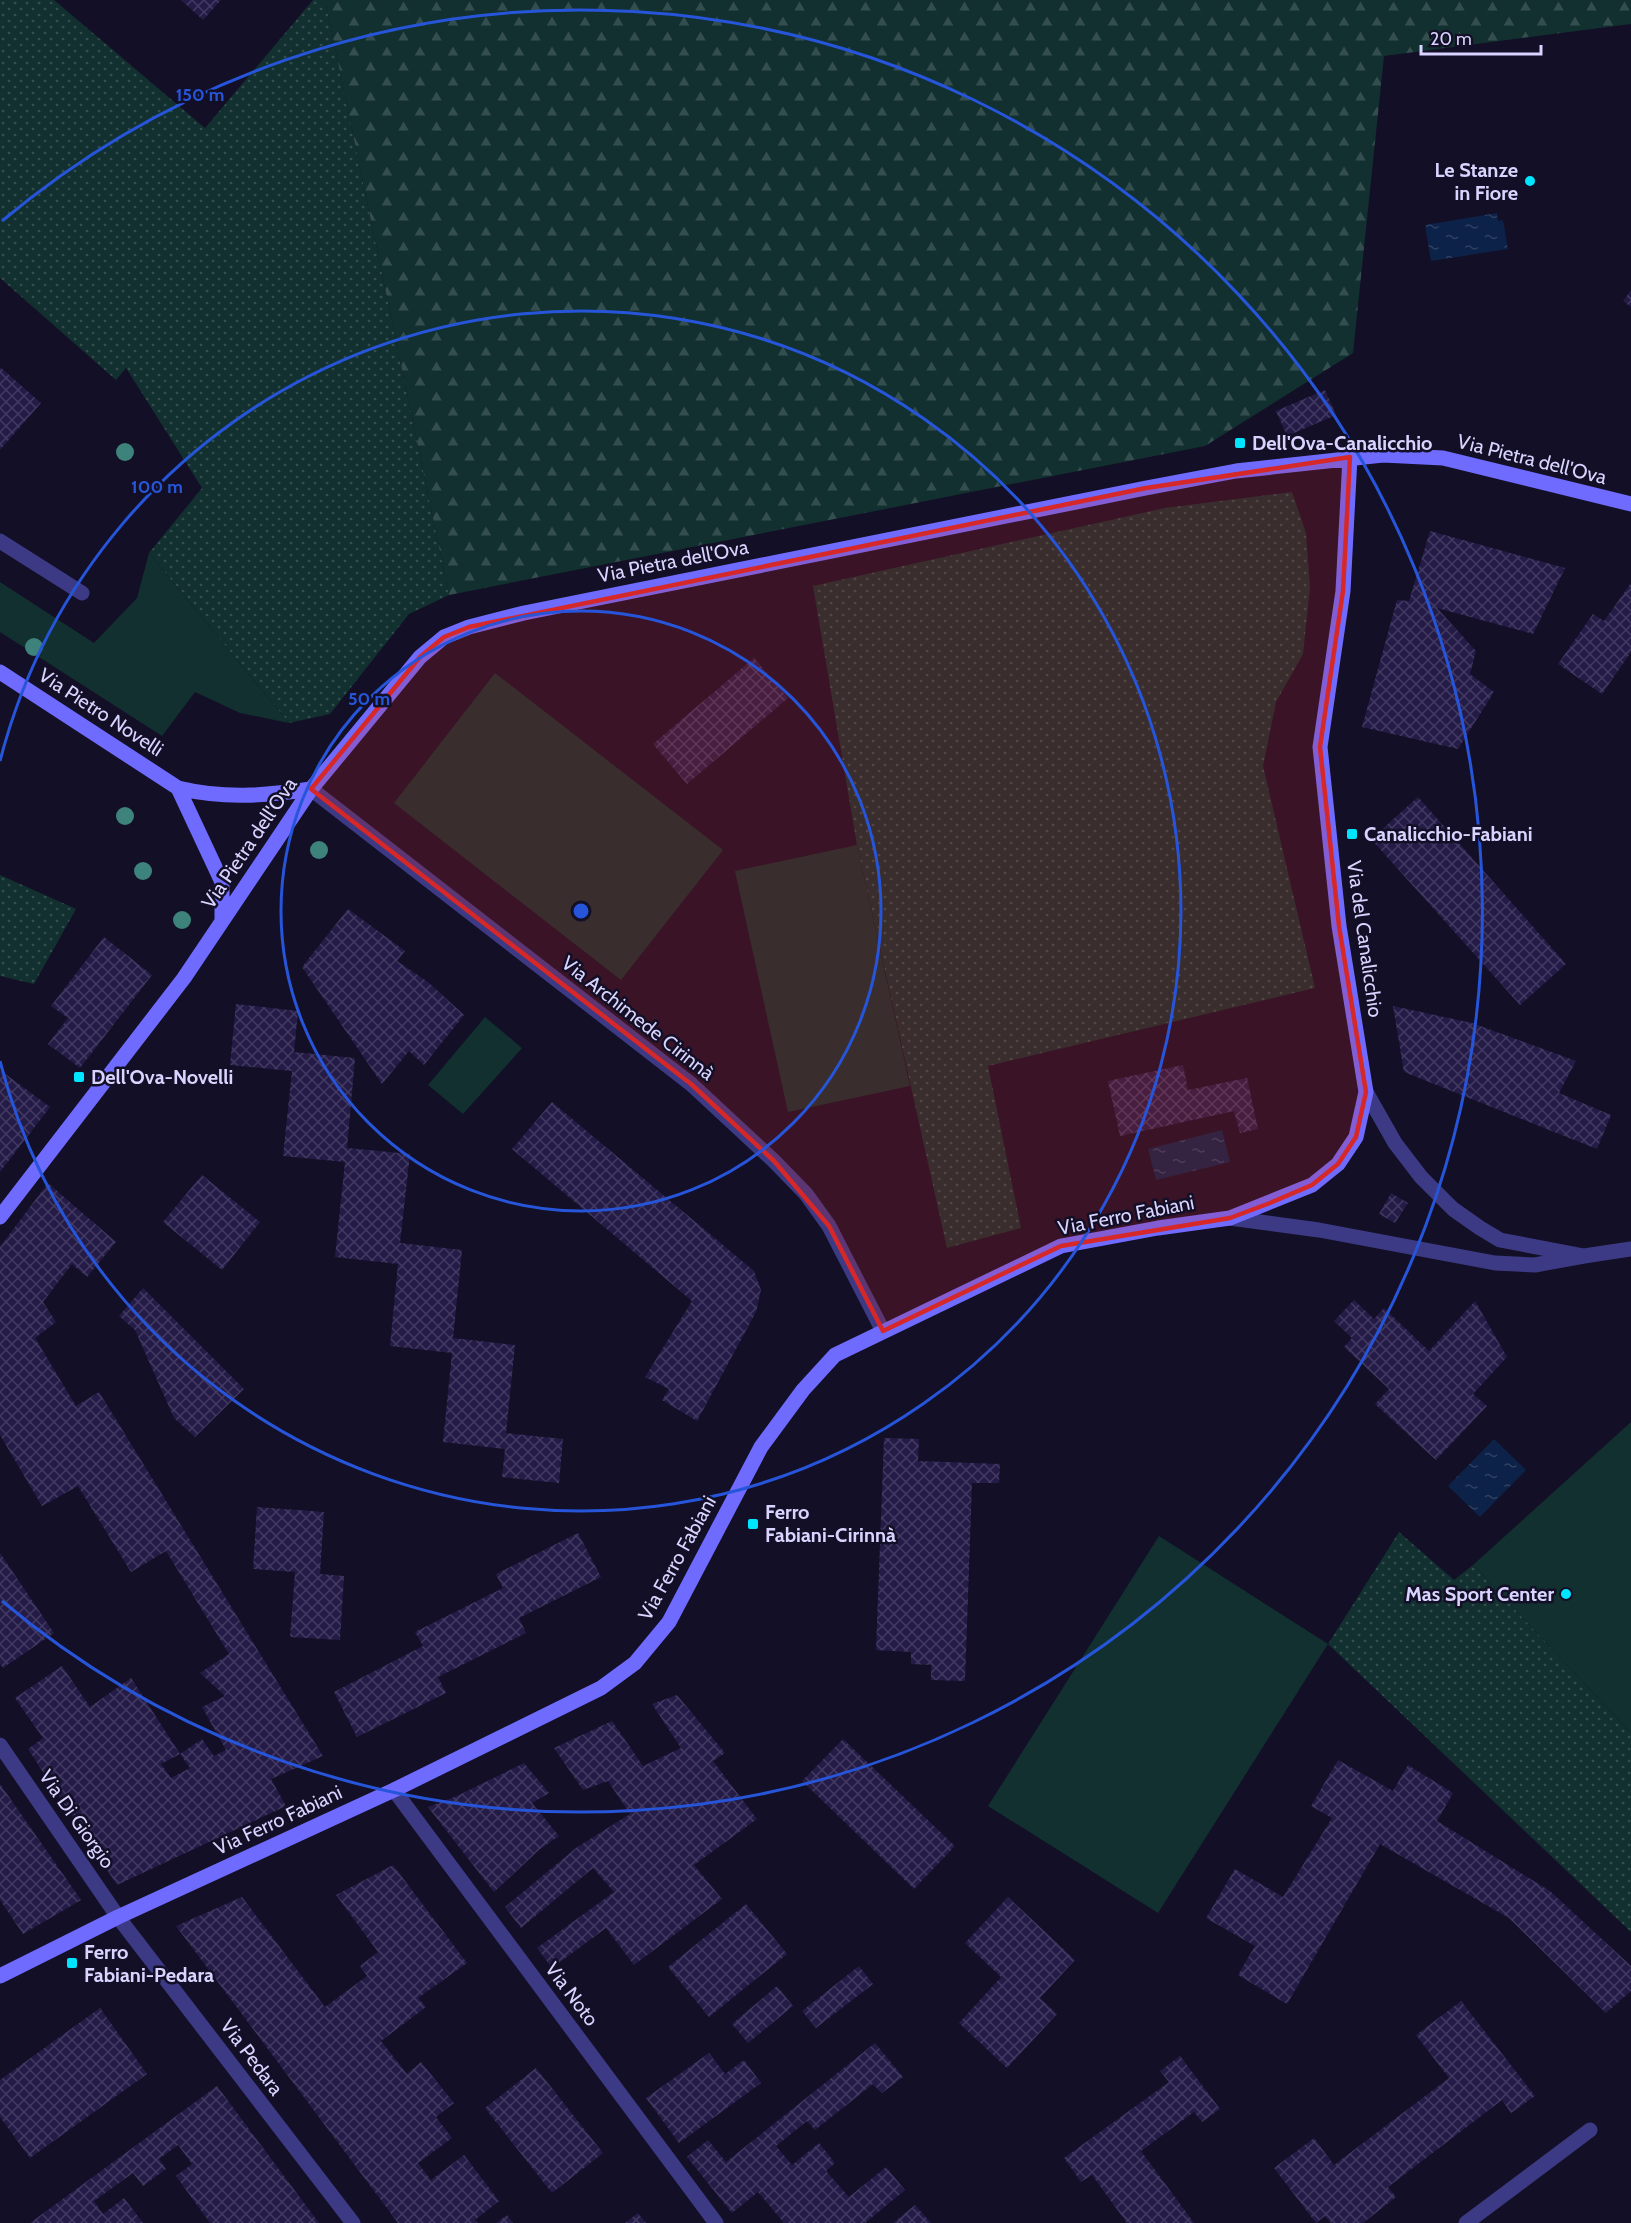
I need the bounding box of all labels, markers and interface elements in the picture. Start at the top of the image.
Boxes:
scale bar [1421,18,1541,56]
text: 20 m [1430,28,1472,50]
text: 150 m [176,84,224,106]
place label: Le Stanze in Fiore [1434,158,1518,205]
marker: Le Stanze in Fiore [1523,174,1537,188]
street label: Via Pietra dell'Ova [1455,429,1610,489]
place label: Dell'Ova-Canalicchio [1252,431,1433,455]
marker: Dell'Ova-Canalicchio [1233,436,1247,450]
text: 100 m [131,476,183,498]
street label: Via Pietra dell'Ova [596,535,751,587]
street label: Via Pietro Novelli [34,663,168,761]
text: 50 m [348,688,390,710]
street label: Via Pietra dell'Ova [196,773,302,913]
place label: Canalicchio-Fabiani [1364,822,1533,846]
marker: Canalicchio-Fabiani [1345,827,1359,841]
street label: Via del Canalicchio [1342,859,1388,1019]
centre of rings [571,901,591,921]
street label: Via Archimede Cirinnà [557,951,719,1085]
place label: Dell'Ova-Novelli [91,1065,233,1089]
marker: Dell'Ova-Novelli [72,1070,86,1084]
street label: Via Ferro Fabiani [1056,1190,1196,1240]
street label: Via Ferro Fabiani [633,1492,721,1624]
place label: Ferro Fabiani-Cirinnà [765,1500,896,1547]
marker: Ferro Fabiani-Cirinnà [746,1517,760,1531]
place label: Mas Sport Center [1405,1582,1554,1606]
marker: Mas Sport Center [1559,1587,1573,1601]
street label: Via Di Giorgio [34,1765,120,1873]
street label: Via Ferro Fabiani [210,1780,346,1860]
place label: Ferro Fabiani-Pedara [84,1940,214,1987]
marker: Ferro Fabiani-Pedara [65,1956,79,1970]
street label: Via Noto [540,1957,604,2031]
street label: Via Pedara [216,2014,289,2100]

